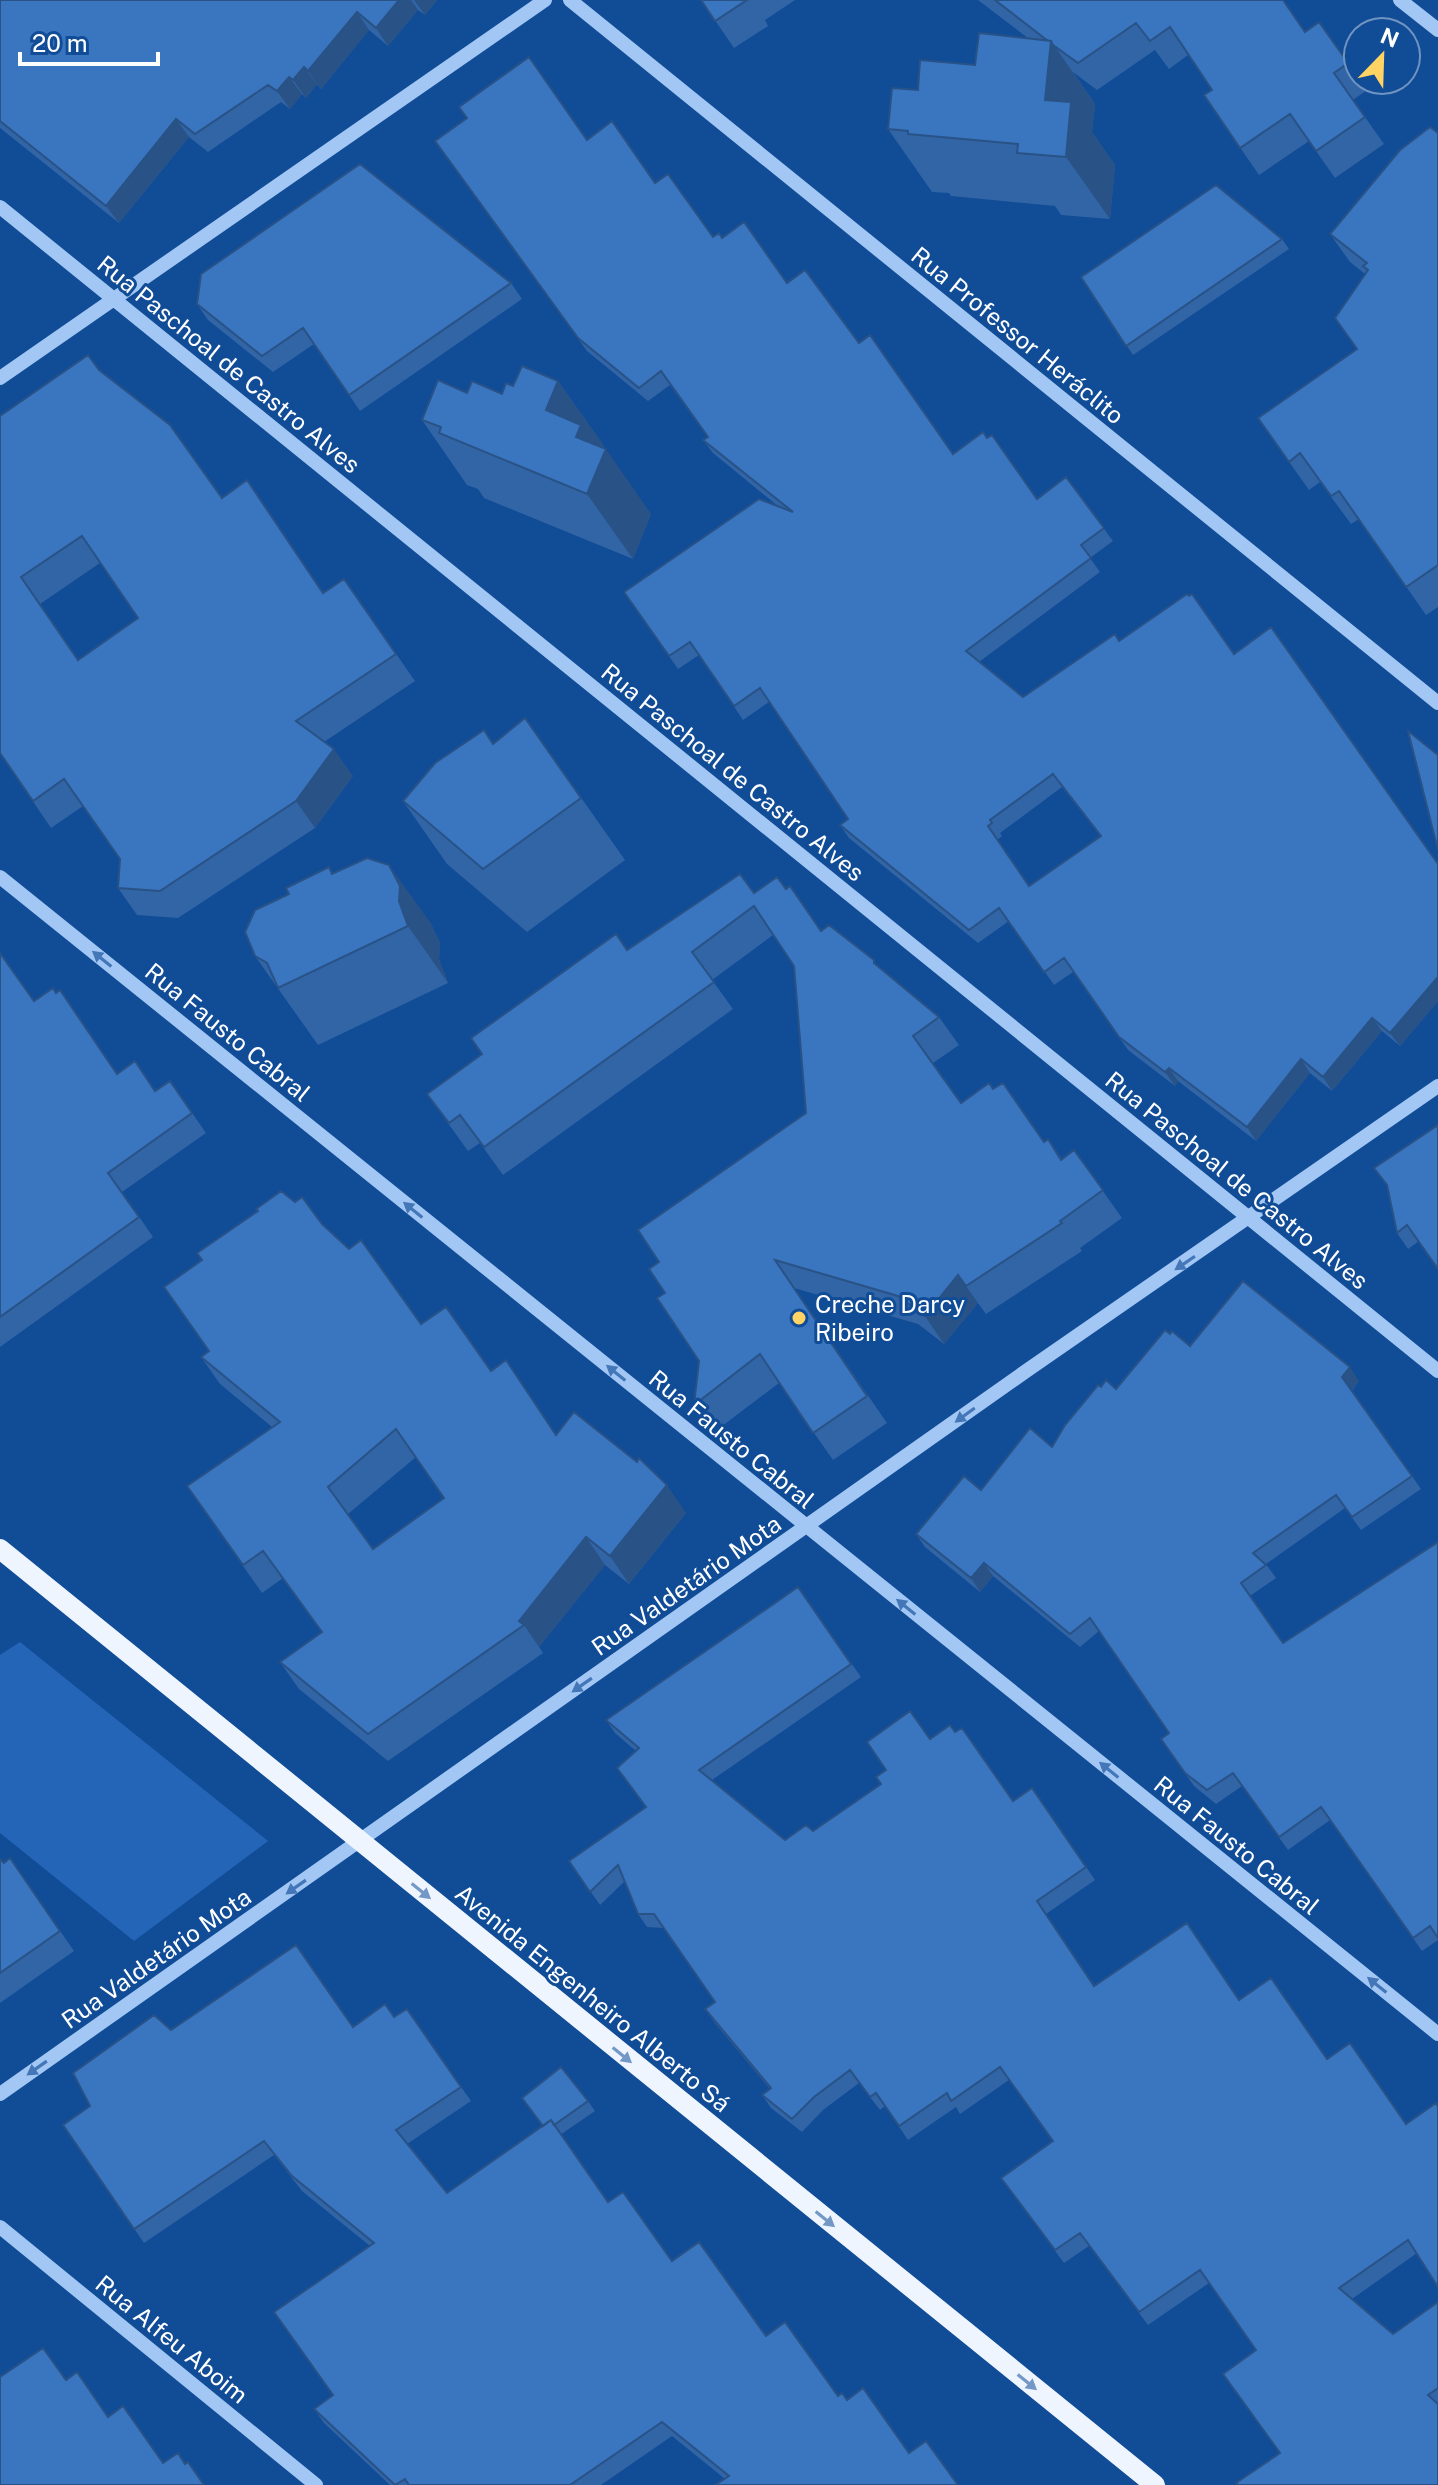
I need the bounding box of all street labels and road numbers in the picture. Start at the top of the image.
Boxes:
street label: Rua Professor Heráclito [906,241,1130,429]
street label: Rua Paschoal de Castro Alves [92,249,366,479]
street label: Rua Paschoal de Castro Alves [596,657,870,887]
street label: Rua Fausto Cabral [140,957,316,1107]
street label: Rua Paschoal de Castro Alves [1100,1065,1374,1295]
street label: Rua Fausto Cabral [644,1364,820,1514]
street label: Rua Valdetário Mota [586,1509,786,1661]
street label: Rua Fausto Cabral [1149,1770,1325,1920]
street label: Avenida Engenheiro Alberto Sá [450,1878,736,2118]
street label: Rua Valdetário Mota [56,1882,256,2034]
street label: Rua Alfeu Aboim [90,2269,254,2409]

